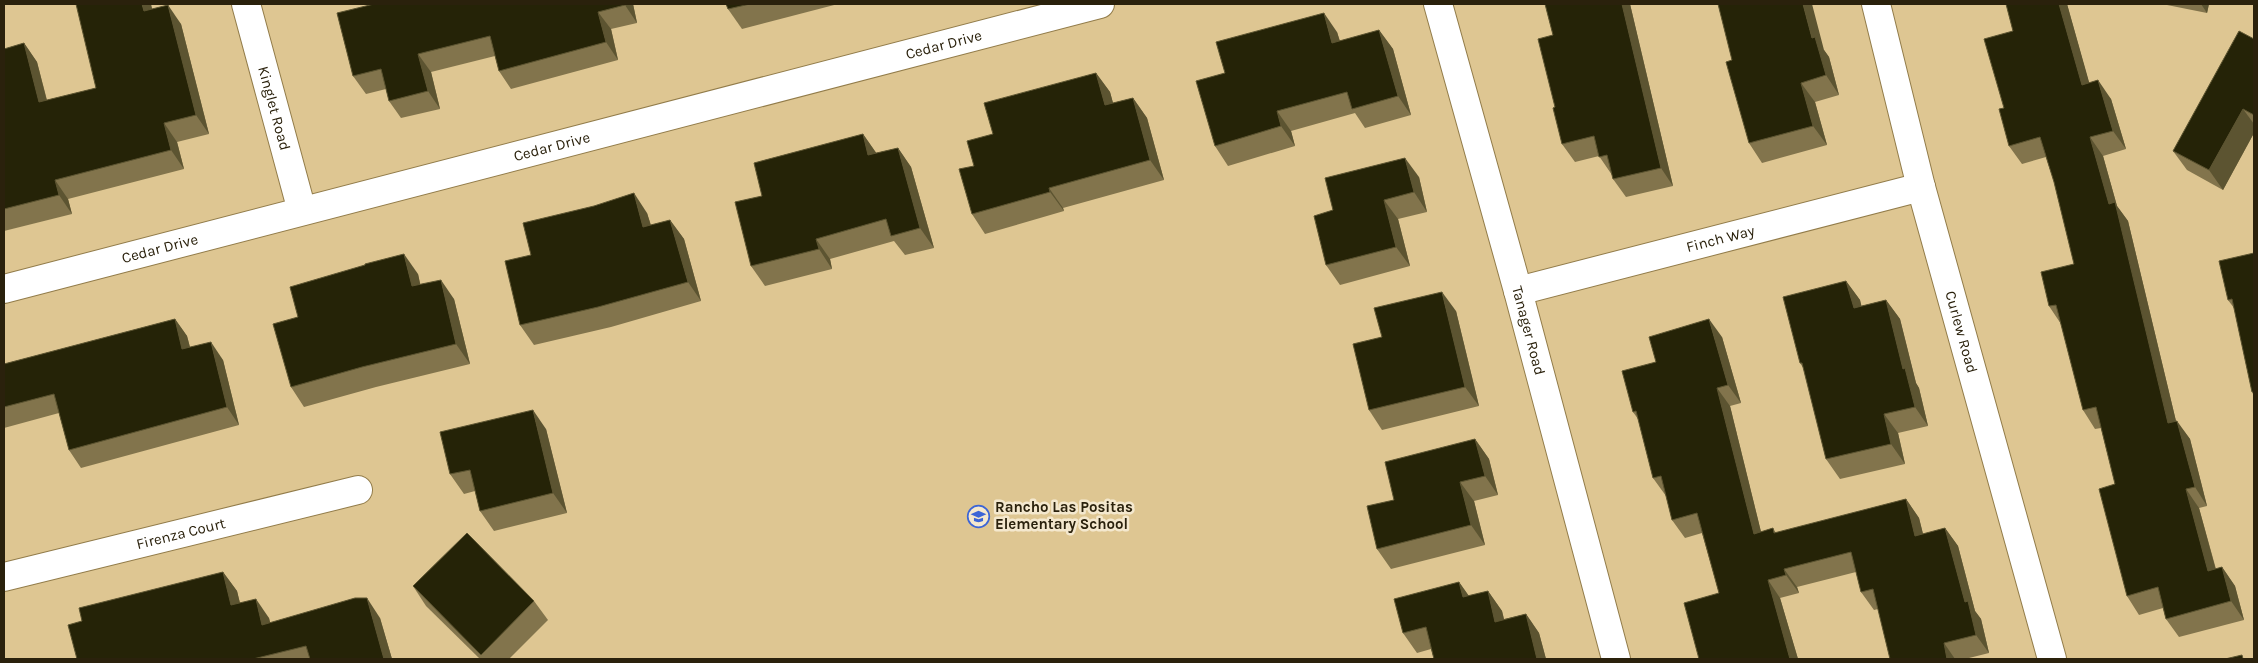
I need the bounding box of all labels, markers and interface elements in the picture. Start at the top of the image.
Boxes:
street label: Cedar Drive [904,26,984,63]
street label: Kinglet Road [254,64,294,152]
street label: Cedar Drive [512,128,592,165]
street label: Finch Way [1684,221,1757,256]
street label: Cedar Drive [120,230,200,267]
street label: Tanager Road [1508,284,1549,377]
street label: Curlew Road [1941,289,1981,375]
place label: Rancho Las Positas Elementary School [995,498,1133,533]
school or university icon: Rancho Las Positas Elementary School [967,504,991,528]
street label: Firenza Court [134,514,227,553]

